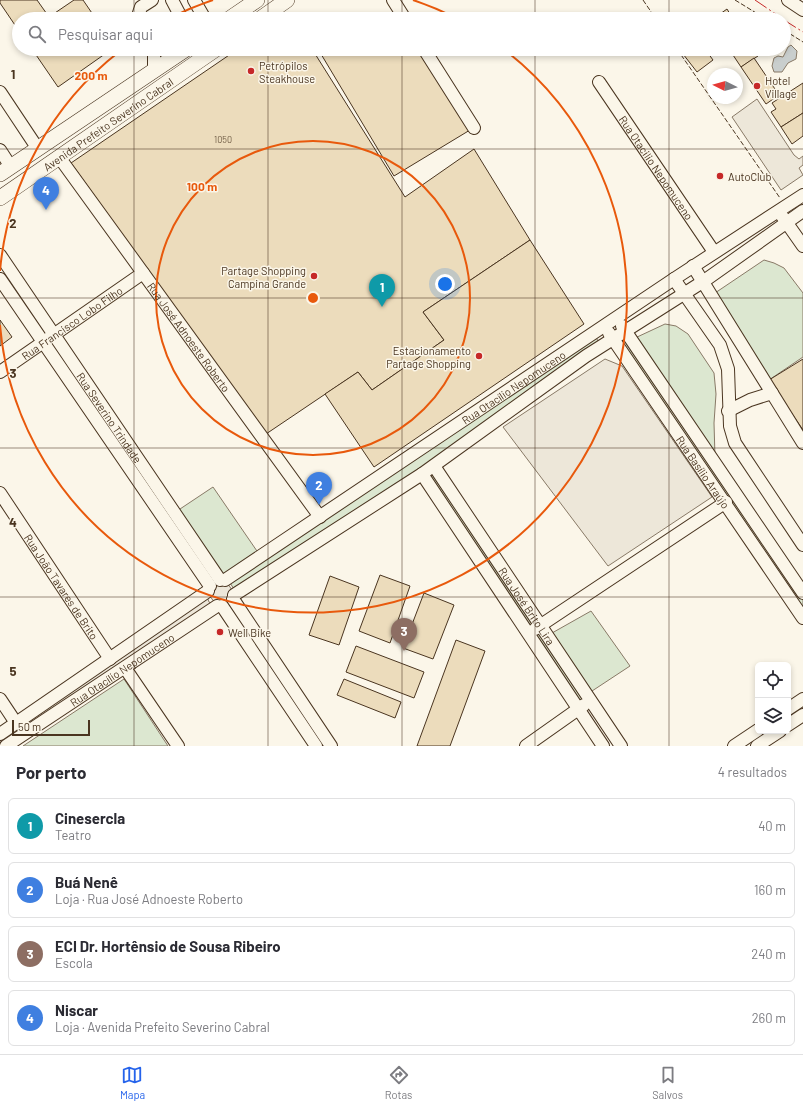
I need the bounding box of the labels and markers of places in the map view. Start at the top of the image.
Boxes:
place label: Petrópilos Steakhouse [259,59,315,85]
marker: Petrópilos Steakhouse [246,66,256,76]
place label: Hotel Village [765,74,797,100]
marker: Hotel Village [752,81,762,91]
place label: AutoClub [728,170,772,183]
marker: AutoClub [715,171,725,181]
pin: 4 [33,177,59,210]
place label: Partage Shopping Campina Grande [221,264,306,290]
marker: Partage Shopping Campina Grande [309,271,319,281]
pin: 1 [369,274,395,307]
centre of rings [306,291,320,305]
place label: Estacionamento Partage Shopping [386,344,471,370]
marker: Estacionamento Partage Shopping [474,351,484,361]
pin: 2 [306,472,332,505]
pin: 3 [391,618,417,651]
place label: Well Bike [228,626,271,639]
marker: Well Bike [215,627,225,637]

